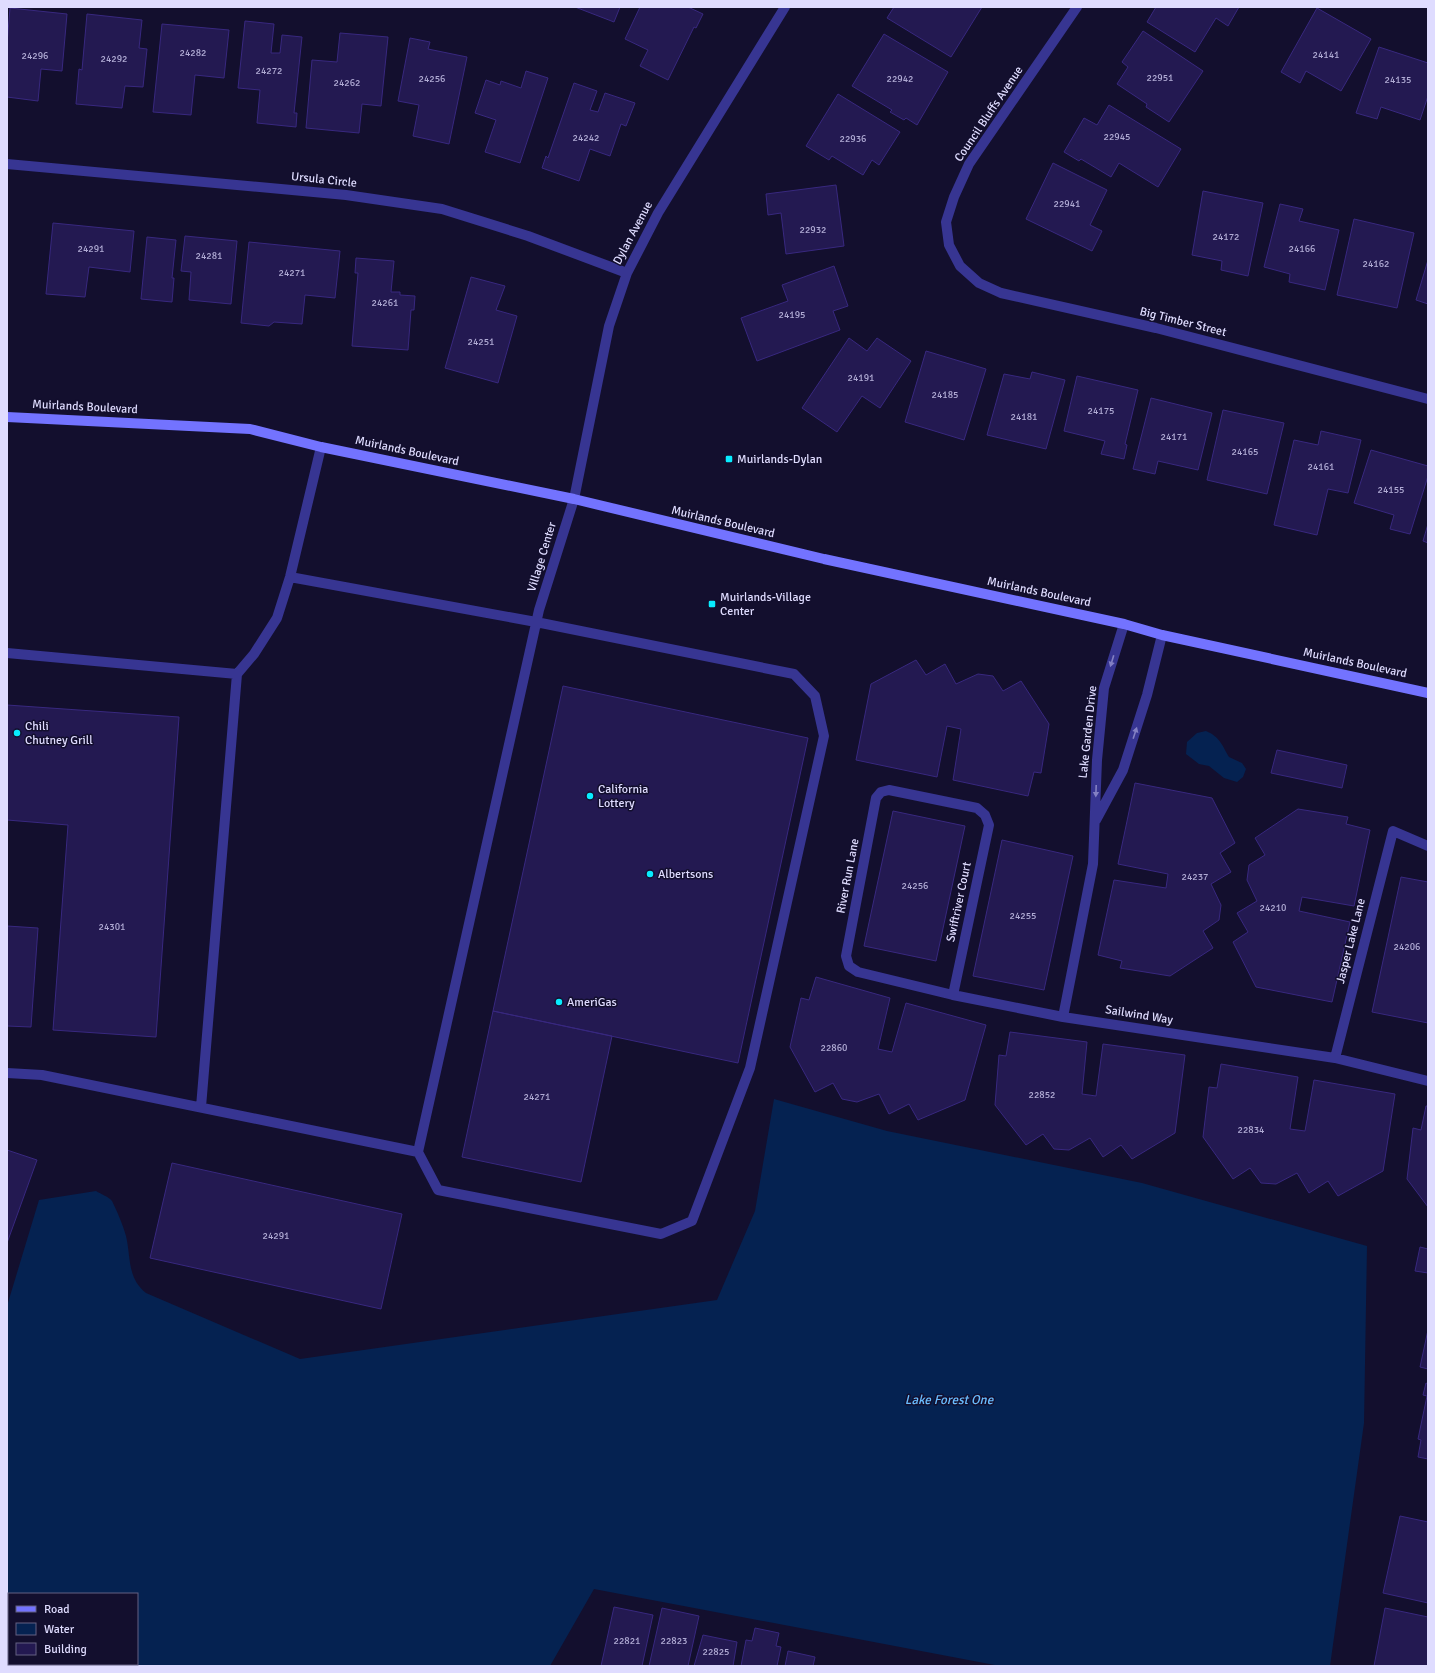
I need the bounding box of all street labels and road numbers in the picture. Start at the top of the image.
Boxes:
street label: Council Bluffs Avenue [951,63,1027,165]
street label: Ursula Circle [290,169,358,191]
street label: Dylan Avenue [610,199,656,267]
street label: Big Timber Street [1138,304,1228,340]
street label: Muirlands Boulevard [32,397,138,417]
street label: Muirlands Boulevard [354,433,460,469]
street label: Muirlands Boulevard [670,503,776,541]
street label: Village Center [524,520,560,594]
street label: Muirlands Boulevard [986,574,1092,610]
street label: Muirlands Boulevard [1302,645,1408,681]
street label: Lake Garden Drive [1076,685,1100,779]
street label: River Run Lane [833,837,863,915]
street label: Swiftriver Court [943,861,975,943]
street label: Jasper Lake Lane [1333,897,1369,985]
street label: Sailwind Way [1104,1002,1174,1028]

